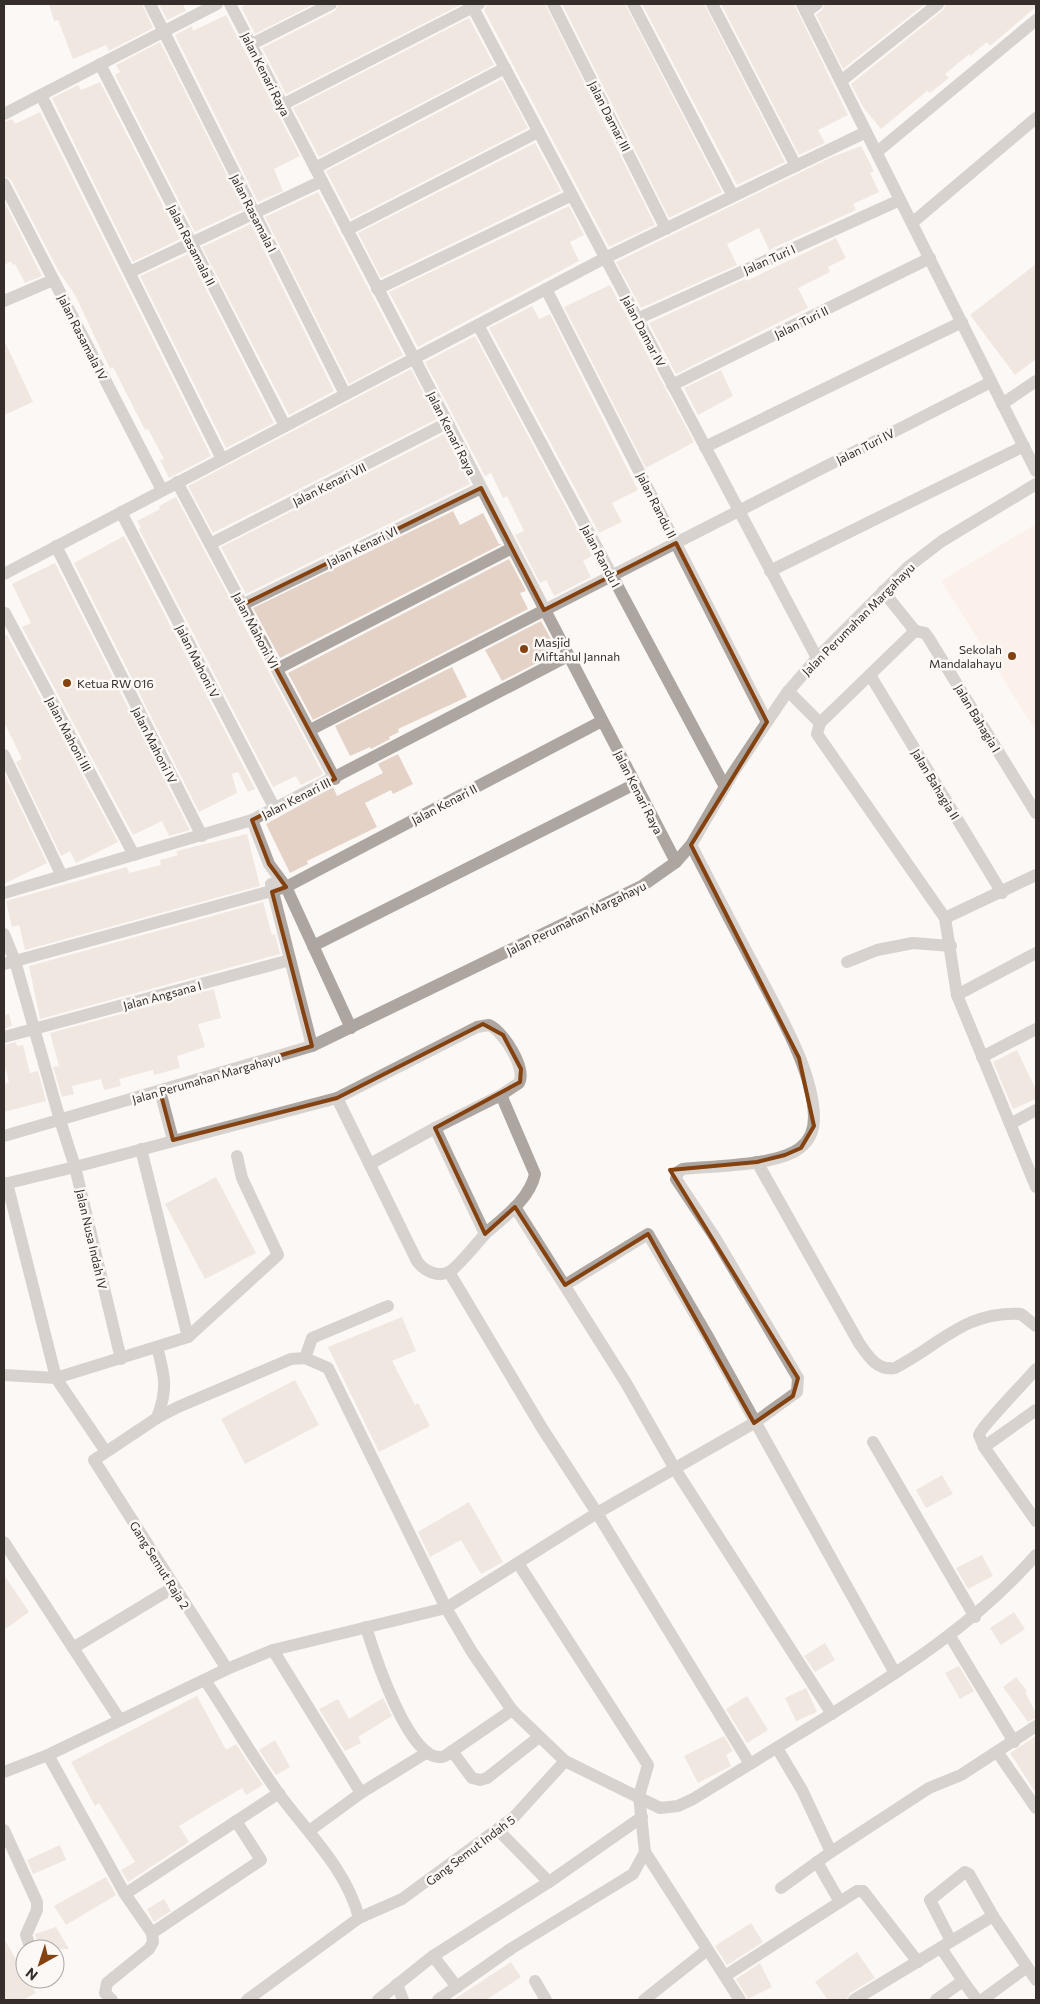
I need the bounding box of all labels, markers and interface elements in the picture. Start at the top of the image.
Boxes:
street label: Jalan Kenari Raya [238,30,293,119]
street label: Jalan Damar III [585,78,634,154]
street label: Jalan Rasamala I [227,172,280,255]
street label: Jalan Rasamala II [165,202,219,288]
street label: Jalan Turi I [741,241,797,278]
street label: Jalan Rasamala IV [54,292,111,383]
street label: Jalan Damar IV [618,293,669,370]
street label: Jalan Turi II [772,303,831,342]
street label: Jalan Kenari Raya [424,389,479,478]
street label: Jalan Turi IV [834,425,897,468]
street label: Jalan Kenari VII [290,459,368,509]
street label: Jalan Randu II [634,470,680,541]
street label: Jalan Randu I [578,522,623,590]
street label: Jalan Kenari VI [324,523,400,570]
street label: Jalan Perumahan Margahayu [799,560,918,679]
street label: Jalan Mahoni VI [229,590,282,671]
street label: Jalan Mahoni V [173,622,223,700]
place label: Masjid Miftahul Jannah [534,635,620,664]
place label: Sekolah Mandalahayu [929,642,1002,670]
marker: Masjid Miftahul Jannah [518,643,530,655]
marker: Sekolah Mandalahayu [1006,650,1018,662]
place label: Ketua RW 016 [77,676,154,690]
marker: Ketua RW 016 [61,677,73,689]
street label: Jalan Bahagia I [951,681,1004,755]
street label: Jalan Mahoni III [43,694,94,774]
street label: Jalan Mahoni IV [129,704,180,786]
street label: Jalan Bahagia II [908,746,963,823]
street label: Jalan Kenari Raya [611,748,666,837]
street label: Jalan Kenari III [259,775,333,822]
street label: Jalan Kenari II [409,781,480,828]
street label: Jalan Perumahan Margahayu [504,878,649,959]
street label: Jalan Angsana I [121,978,203,1013]
street label: Jalan Perumahan Margahayu [130,1050,282,1107]
street label: Jalan Nusa Indah IV [73,1188,110,1291]
street label: Gang Semut Raja 2 [127,1518,193,1612]
street label: Gang Semut Indah 5 [423,1812,517,1888]
north arrow [15,1939,65,1989]
text: N [22,1965,41,1984]

